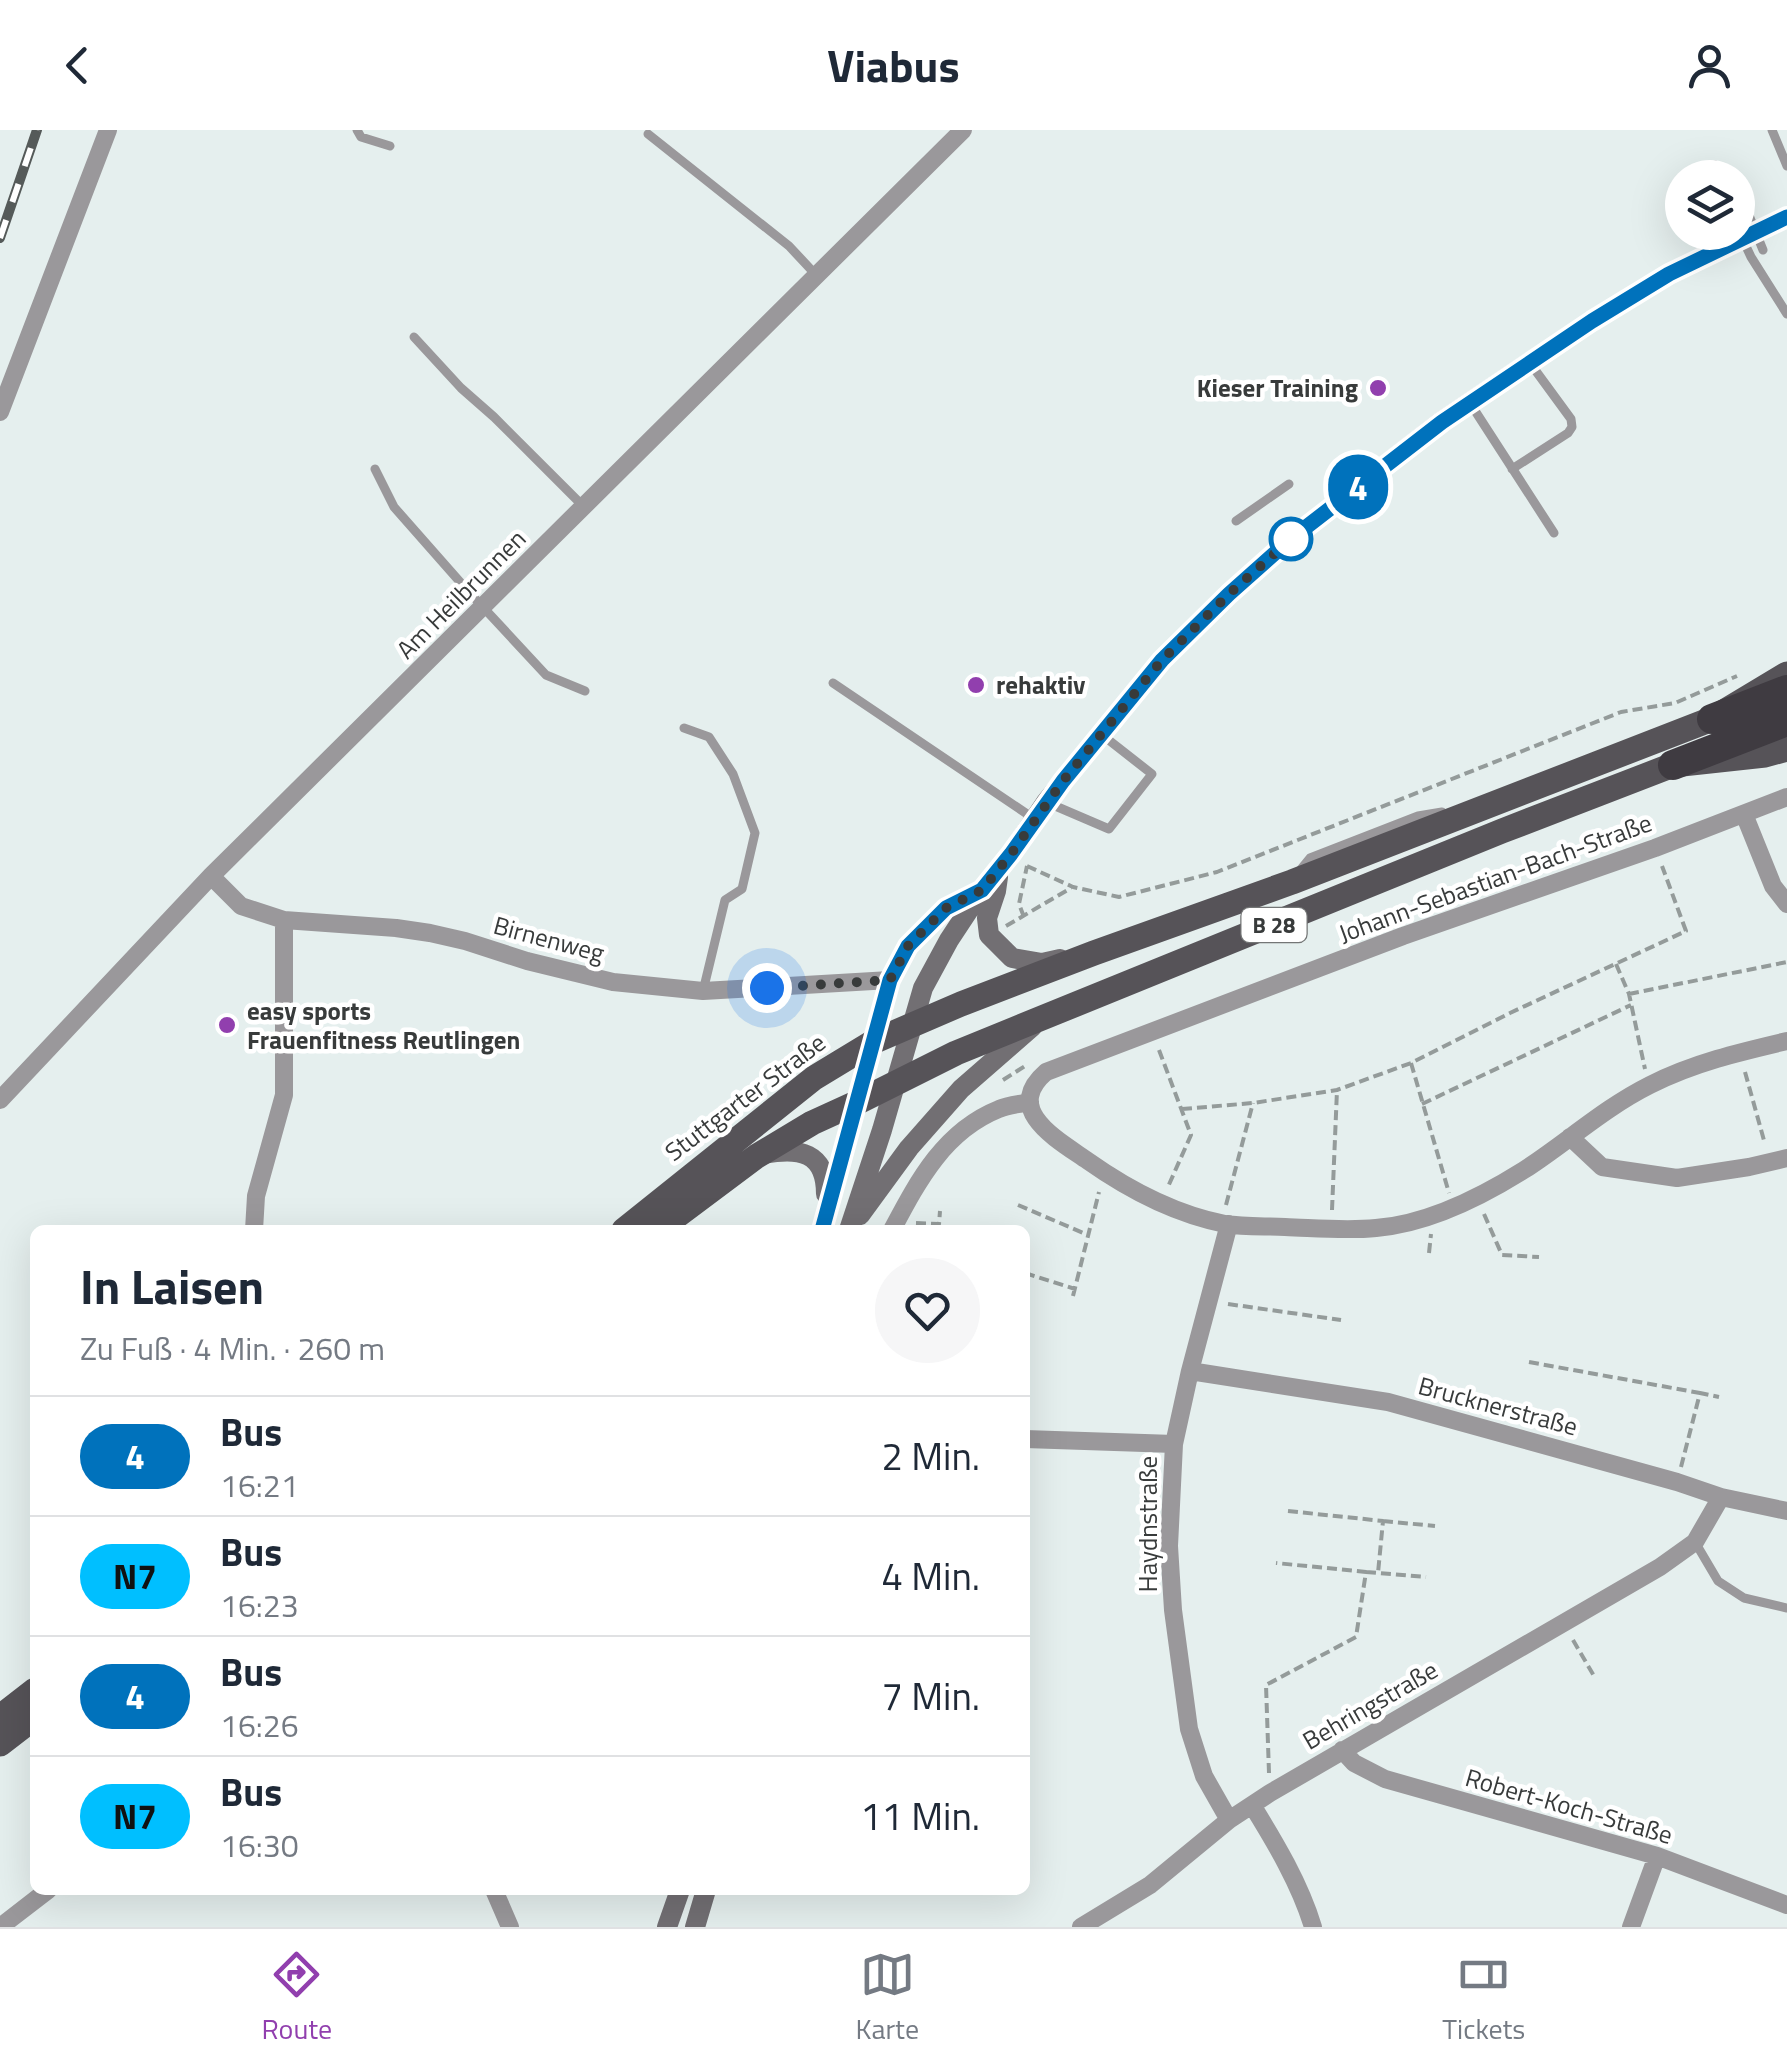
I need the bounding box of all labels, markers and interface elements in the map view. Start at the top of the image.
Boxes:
text: Viabus [827,31,960,99]
icon: back [50,38,105,93]
icon: person [1682,38,1737,93]
map controls [1665,160,1755,250]
button: layers [1665,160,1755,250]
place label: Kieser Training [1197,369,1358,407]
marker: Kieser Training [1367,377,1389,399]
line badge: 4 [1326,454,1390,520]
text: 4 [1348,460,1368,514]
unlabelled marker [1270,518,1312,560]
street label: Am Heilbrunnen [387,520,535,668]
place label: rehaktiv [996,666,1086,704]
marker: rehaktiv [965,674,987,696]
street label: Johann-Sebastian-Bach-Straße [1333,804,1657,952]
street label: Birnenweg [489,906,609,972]
road number: B 28 [1242,908,1306,942]
your location [742,963,792,1013]
place label: easy sports Frauenfitness Reutlingen [247,992,520,1059]
marker: easy sports Frauenfitness Reutlingen [216,1014,238,1036]
street label: Stuttgarter Straße [657,1024,833,1170]
text: In Laisen [80,1250,264,1323]
button: heart [875,1258,980,1363]
text: Zu Fuß · 4 Min. · 260 m [80,1324,385,1372]
street label: Brucknerstraße [1414,1366,1582,1446]
text: Bus [220,1403,282,1461]
text: 2 Min. [882,1427,980,1485]
text: 4 [125,1429,145,1483]
street label: Haydnstraße [1129,1456,1167,1592]
text: 16:21 [220,1461,299,1509]
text: Bus [220,1523,282,1581]
text: 4 Min. [882,1547,980,1605]
text: N7 [113,1549,157,1603]
text: 16:23 [220,1581,299,1629]
text: Bus [220,1643,282,1701]
street label: Behringstraße [1295,1651,1445,1759]
text: 7 Min. [882,1667,980,1725]
text: 4 [125,1669,145,1723]
text: 16:26 [220,1701,299,1749]
street label: Robert-Koch-Straße [1461,1758,1677,1854]
text: Bus [220,1763,282,1821]
text: 11 Min. [860,1787,980,1845]
text: N7 [113,1789,157,1843]
text: 16:30 [220,1821,299,1869]
tab: Route [262,1947,332,2050]
tab: Karte [855,1947,919,2050]
tab: Tickets [1442,1947,1525,2050]

